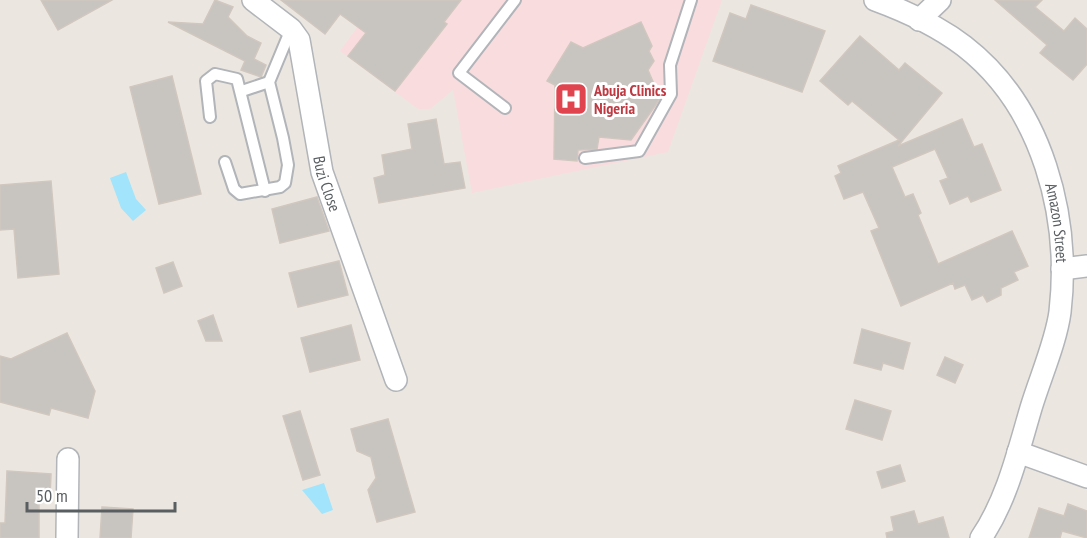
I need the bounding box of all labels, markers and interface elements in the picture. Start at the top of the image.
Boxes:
place label: Abuja Clinics Nigeria [593,80,667,118]
hospital icon: Abuja Clinics Nigeria [553,81,589,117]
street label: Buzi Close [309,155,345,214]
street label: Amazon Street [1041,181,1072,264]
scale bar [27,475,176,513]
text: 50 m [36,484,68,507]

